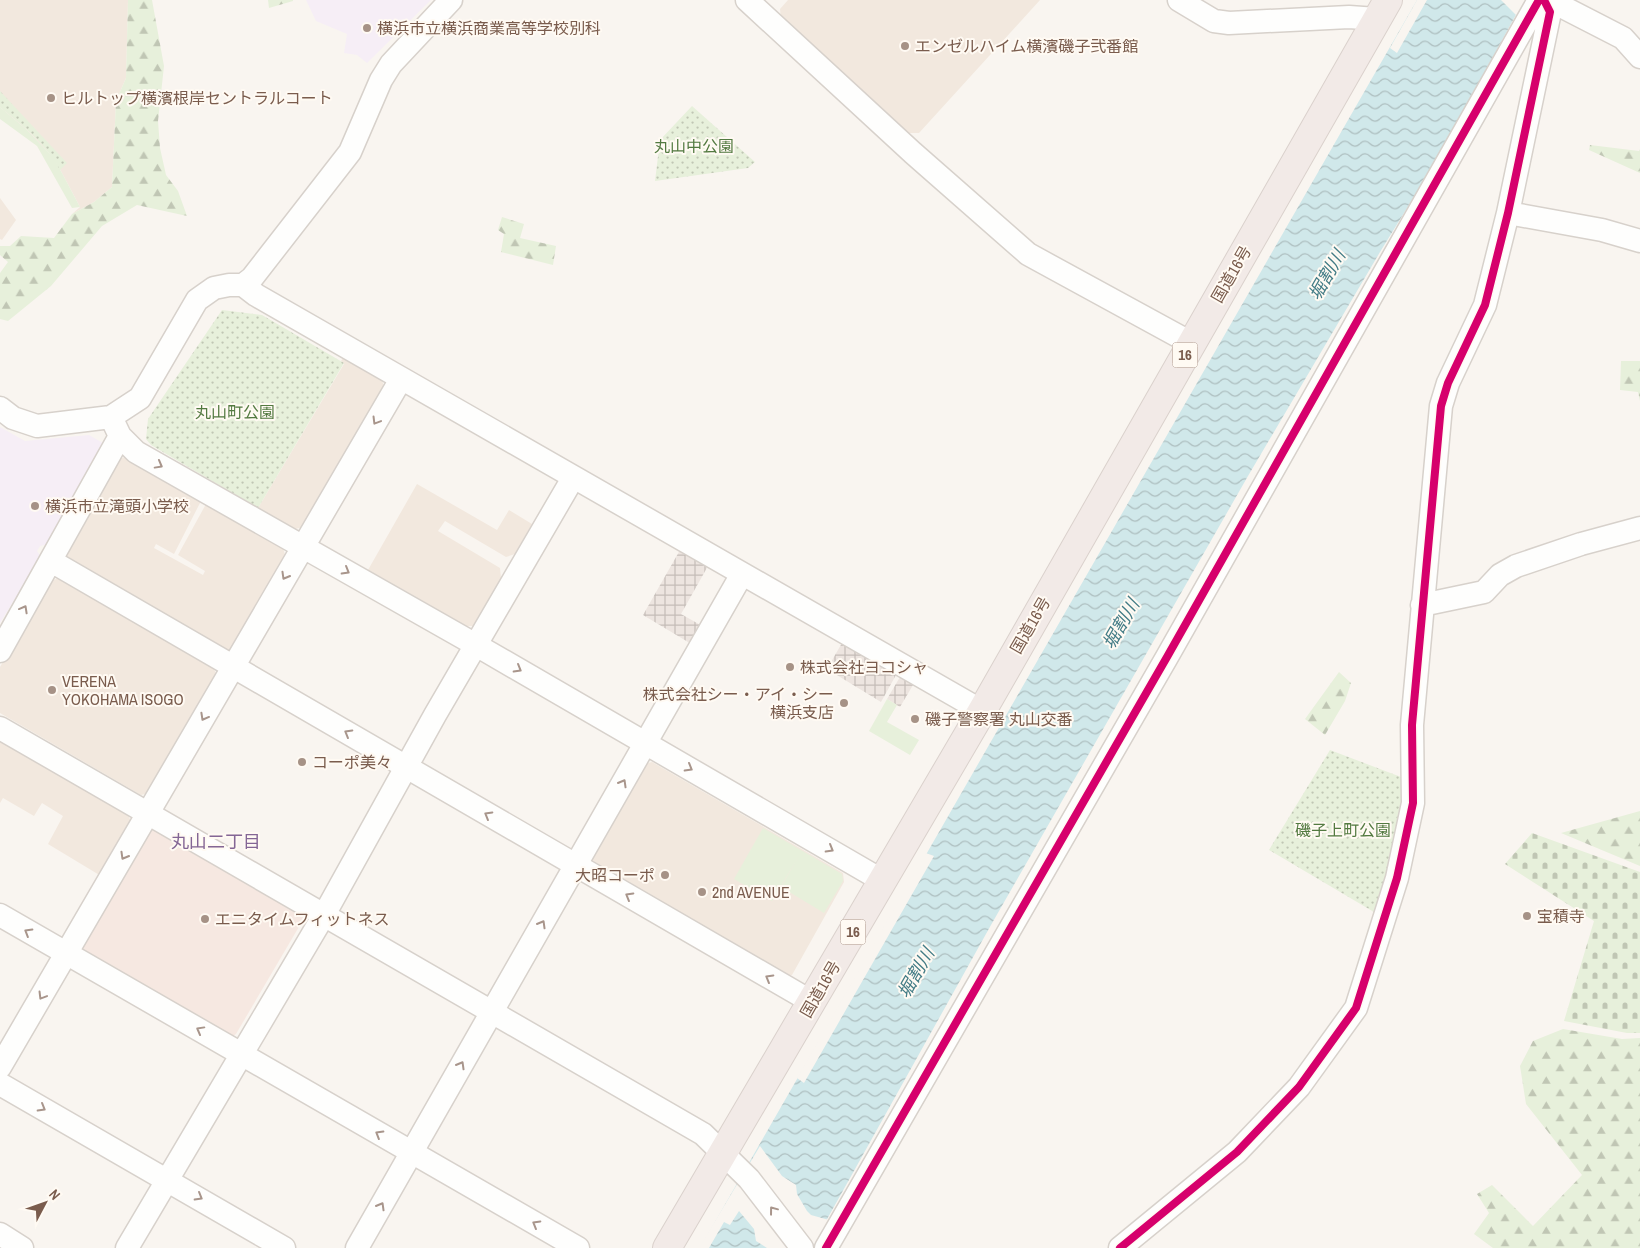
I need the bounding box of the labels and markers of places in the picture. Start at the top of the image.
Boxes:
place label: 横浜市立横浜商業高等学校別科 [377,17,601,39]
marker: 横浜市立横浜商業高等学校別科 [361,22,373,34]
place label: エンゼルハイム横濱磯子弐番館 [915,35,1138,57]
marker: エンゼルハイム横濱磯子弐番館 [899,40,911,52]
place label: ヒルトップ横濱根岸セントラルコート [61,87,333,109]
marker: ヒルトップ横濱根岸セントラルコート [45,92,57,104]
place label: 横浜市立滝頭小学校 [45,495,189,517]
marker: 横浜市立滝頭小学校 [29,500,41,512]
place label: 株式会社ヨコシャ [800,656,928,678]
marker: 株式会社ヨコシャ [784,661,796,673]
place label: VERENA YOKOHAMA ISOGO [62,670,184,710]
place label: 株式会社シー・アイ・シー 横浜支店 [643,683,834,723]
marker: VERENA YOKOHAMA ISOGO [46,684,58,696]
marker: 株式会社シー・アイ・シー 横浜支店 [838,697,850,709]
place label: 磯子警察署 丸山交番 [925,708,1073,730]
marker: 磯子警察署 丸山交番 [909,713,921,725]
place label: コーポ美々 [312,751,392,773]
marker: コーポ美々 [296,756,308,768]
place label: 大昭コーポ [575,864,655,886]
marker: 大昭コーポ [659,869,671,881]
place label: 2nd AVENUE [712,881,790,903]
marker: 2nd AVENUE [696,886,708,898]
place label: 宝積寺 [1537,905,1585,927]
place label: エニタイムフィットネス [215,908,389,930]
marker: 宝積寺 [1521,910,1533,922]
marker: エニタイムフィットネス [199,913,211,925]

